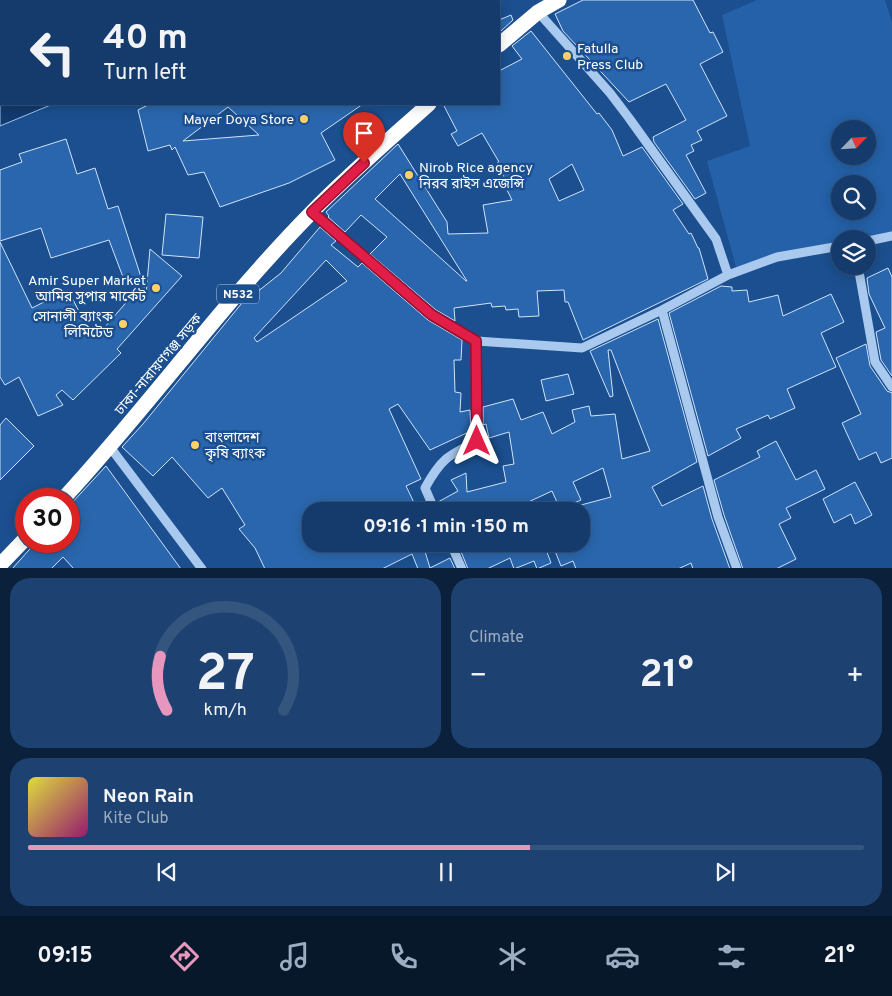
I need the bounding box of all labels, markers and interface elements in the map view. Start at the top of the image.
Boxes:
text: 40 m [103,17,188,61]
icon: left [20,20,85,85]
place label: Fatulla Press Club [577,41,643,74]
marker: Fatulla Press Club [561,50,573,62]
text: Turn left [103,60,186,87]
place label: Mayer Doya Store [183,112,294,129]
pin [343,112,385,163]
marker: Mayer Doya Store [298,113,310,125]
icon: arrive [350,119,378,147]
north arrow [831,120,876,165]
map controls [831,120,876,275]
place label: Nirob Rice agency নিরব রাইস এজেন্সি [418,160,533,193]
marker: Nirob Rice agency নিরব রাইস এজেন্সি [403,169,415,181]
button: search [831,175,876,220]
button: layers [831,230,876,275]
place label: Amir Super Market আমির সুপার মার্কেট [28,273,146,306]
marker: Amir Super Market আমির সুপার মার্কেট [150,282,162,294]
road number: N532 [217,284,259,304]
place label: সোনালী ব্যাংক লিমিটেড [33,308,114,342]
street label: ঢাকা-নারায়ণগঞ্জ সড়ক [111,310,207,420]
marker: সোনালী ব্যাংক লিমিটেড [117,318,129,330]
position arrow [450,414,502,466]
place label: বাংলাদেশ কৃষি ব্যাংক [204,430,266,463]
marker: বাংলাদেশ কৃষি ব্যাংক [189,439,201,451]
speed limit sign: 30 [15,488,80,553]
text: 09:16 · 1 min · 150 m [363,515,529,539]
text: Climate [469,628,524,648]
text: 27 [196,643,255,709]
text: 21° [639,652,694,701]
text: − [469,659,487,695]
text: + [846,659,864,695]
text: km/h [204,699,247,722]
text: Neon Rain [103,785,194,809]
text: Kite Club [103,809,168,829]
icon: previous [153,858,181,886]
icon: pause [432,858,460,886]
icon: next [711,858,739,886]
icon: directions [167,939,202,974]
icon: music [277,939,312,974]
icon: phone [386,939,421,974]
icon: climate [495,939,530,974]
icon: car [605,939,640,974]
icon: filters [714,939,749,974]
text: 09:15 [37,943,93,970]
text: 21° [823,943,855,970]

